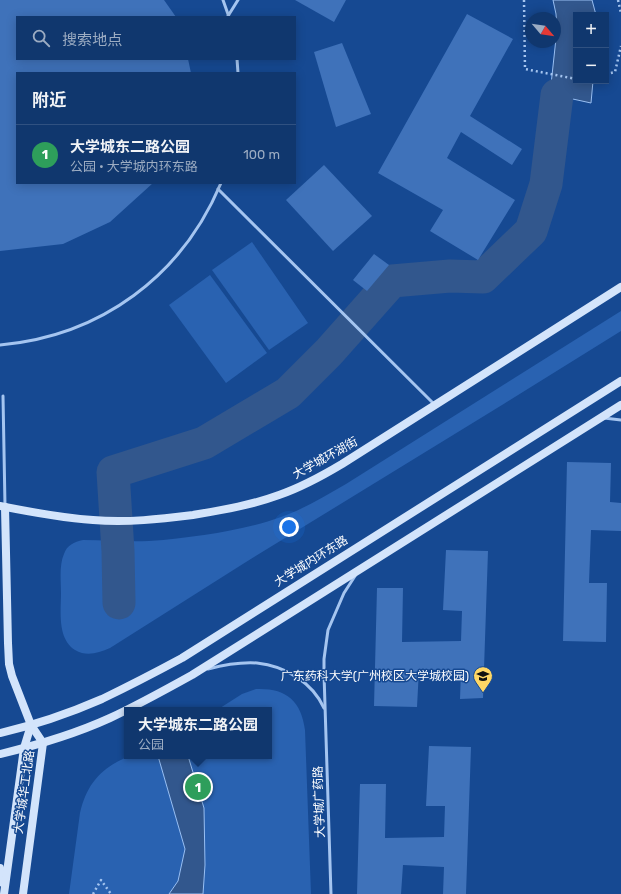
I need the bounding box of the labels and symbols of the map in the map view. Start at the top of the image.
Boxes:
north arrow [525,12,561,48]
street label: 大学城环湖街 [290,434,360,482]
your location [279,517,299,537]
street label: 大学城内环东路 [272,533,350,589]
school or university icon: 广东药科大学(广州校区大学城校园) [472,665,494,693]
place label: 广东药科大学(广州校区大学城校园) [281,669,469,683]
street label: 大学城华工北路 [11,749,37,835]
street label: 大学城广药路 [311,766,327,838]
pin: 1 [185,772,211,802]

